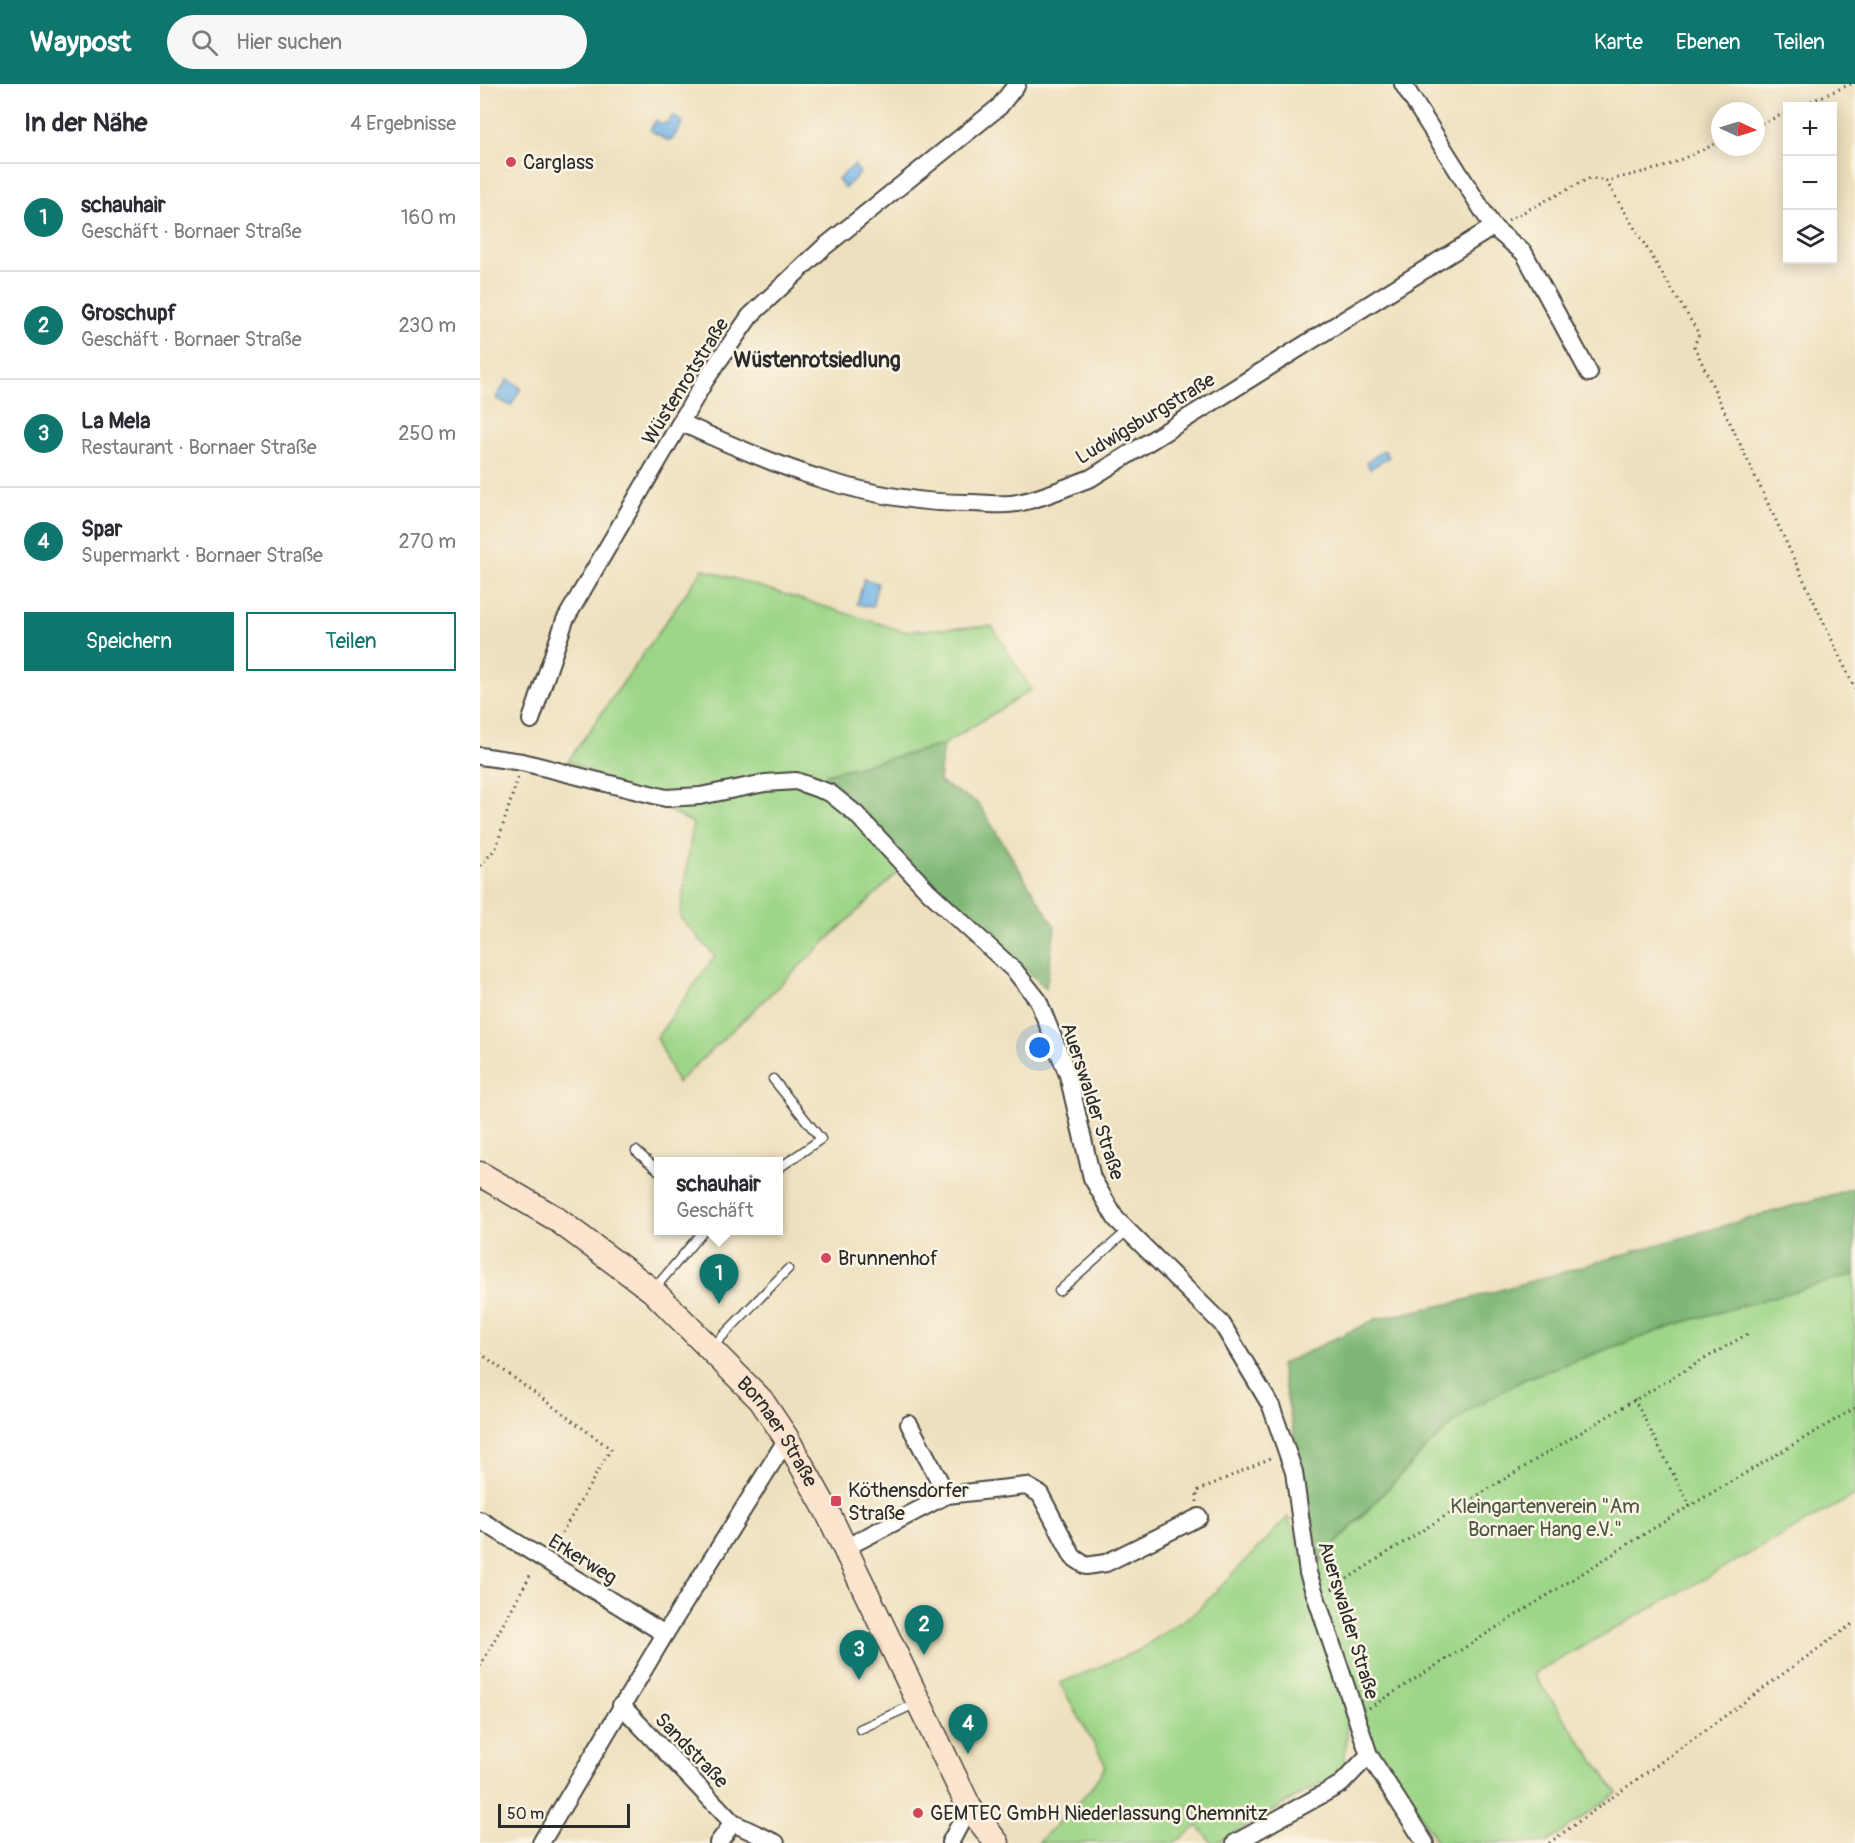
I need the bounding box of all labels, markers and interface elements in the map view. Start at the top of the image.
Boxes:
search box [167,15,587,69]
text: Waypost [30,25,131,60]
icon: search [188,26,221,59]
text: Hier suchen [236,28,342,56]
text: Karte [1594,29,1643,56]
text: Ebenen [1676,29,1741,56]
text: Teilen [1774,29,1825,56]
north arrow [1711,102,1765,156]
map controls [1783,102,1837,264]
button: + [1783,102,1837,156]
text: In der Nähe [24,107,147,139]
text: 4 Ergebnisse [350,111,456,136]
place label: Carglass [523,150,594,175]
marker: Carglass [504,155,518,169]
button: − [1783,156,1837,210]
text: schauhair [81,191,166,219]
text: 1 [40,205,47,230]
text: 160 m [401,205,456,230]
button: layers [1783,210,1837,264]
text: Geschäft · Bornaer Straße [81,219,302,244]
text: Groschupf [81,299,177,327]
text: 2 [38,313,49,338]
text: 230 m [399,313,456,338]
street label: Wüstenrotstraße [636,313,735,449]
text: Geschäft · Bornaer Straße [81,327,302,352]
district label: Wüstenrotsiedlung [733,347,901,374]
street label: Ludwigsburgstraße [1071,367,1220,470]
text: La Mela [81,407,151,435]
text: 3 [38,421,49,446]
text: 250 m [398,421,456,446]
text: Restaurant · Bornaer Straße [81,435,317,460]
text: Spar [81,515,122,543]
text: 4 [38,529,49,554]
text: 270 m [398,529,456,554]
text: Supermarkt · Bornaer Straße [81,543,323,568]
button: Speichern [24,612,234,671]
button: Teilen [246,612,456,671]
street label: Auerswalder Straße [1055,1019,1130,1183]
your location [1025,1033,1054,1062]
popup [654,1157,783,1235]
text: schauhair [676,1170,761,1198]
text: Geschäft [676,1198,754,1223]
place label: Brunnenhof [838,1246,938,1271]
marker: Brunnenhof [819,1251,833,1265]
pin: 1 [700,1254,738,1304]
street label: Bornaer Straße [732,1371,823,1491]
place label: Köthensdorfer Straße [848,1478,969,1526]
marker: Köthensdorfer Straße [829,1494,843,1508]
park label: Kleingartenverein "Am Bornaer Hang e.V." [1450,1494,1640,1542]
street label: Erkerweg [544,1529,622,1590]
street label: Auerswalder Straße [1313,1538,1384,1702]
pin: 2 [904,1606,944,1655]
pin: 3 [840,1630,878,1680]
pin: 4 [948,1704,988,1754]
street label: Sandstraße [649,1707,734,1794]
scale bar [498,1801,630,1828]
place label: GEMTEC GmbH Niederlassung Chemnitz [930,1801,1268,1826]
text: 50 m [507,1804,544,1824]
marker: GEMTEC GmbH Niederlassung Chemnitz [911,1806,925,1820]

